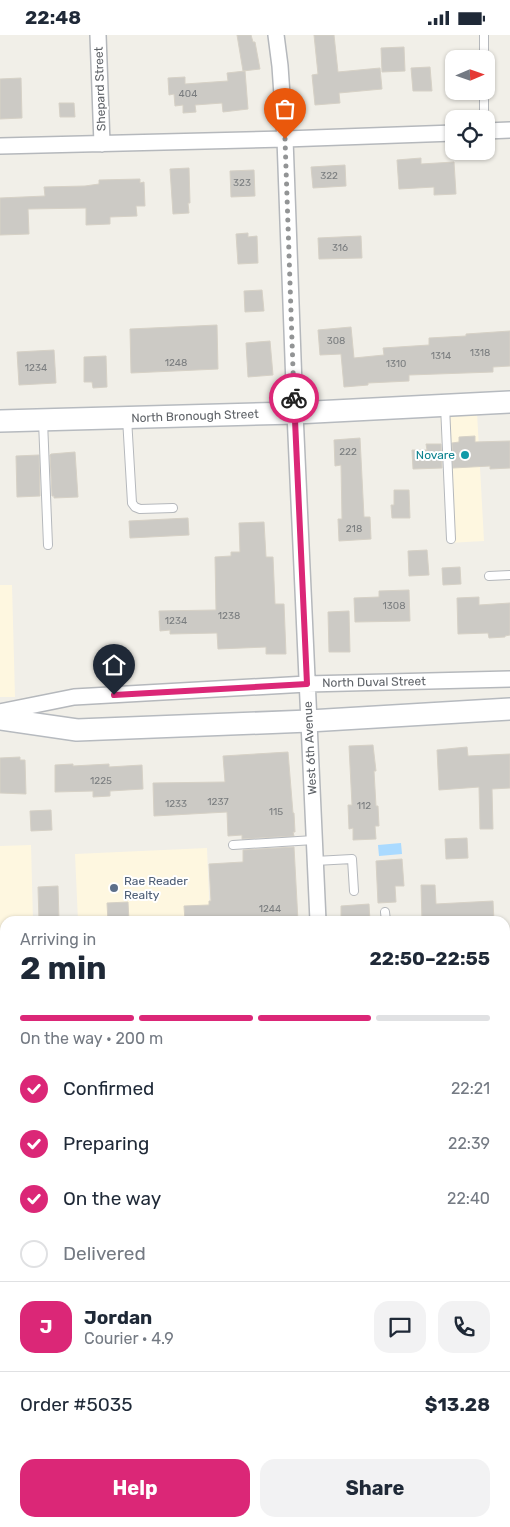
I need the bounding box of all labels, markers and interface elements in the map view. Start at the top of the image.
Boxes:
text: 22:48 [25,6,81,29]
street label: Shepard Street [92,46,108,131]
north arrow [445,50,495,100]
map controls [445,50,495,160]
house number: 404 [179,88,197,100]
pin [264,88,306,139]
icon: bag [271,95,299,123]
button: locate [445,110,495,160]
house number: 322 [320,170,338,182]
house number: 323 [233,177,251,189]
house number: 316 [332,242,348,254]
house number: 308 [327,335,345,347]
house number: 1318 [470,347,490,359]
house number: 1314 [431,350,451,362]
house number: 1248 [165,357,187,369]
house number: 1310 [386,358,406,370]
house number: 1234 [25,362,47,374]
courier [269,373,319,423]
icon: bike [280,384,308,412]
street label: North Bronough Street [131,407,259,425]
house number: 222 [339,446,357,458]
place label: Novare [416,448,455,462]
marker: Novare [459,449,471,461]
house number: 218 [346,523,362,535]
house number: 1308 [383,600,406,612]
house number: 1238 [218,610,240,622]
house number: 1234 [165,615,187,627]
pin [93,644,135,695]
icon: home [100,651,128,679]
street label: North Duval Street [322,674,426,690]
street label: West 6th Avenue [301,701,319,795]
house number: 1225 [90,775,112,787]
house number: 1237 [207,796,229,808]
house number: 1233 [165,798,187,810]
house number: 112 [357,800,371,812]
house number: 115 [269,806,283,818]
place label: Rae Reader Realty [124,874,188,902]
marker: Rae Reader Realty [108,882,120,894]
house number: 1244 [259,903,281,915]
text: Arriving in [20,930,96,949]
text: 22:50–22:55 [369,947,490,970]
text: 2 min [20,949,107,987]
text: On the way · 200 m [20,1029,163,1048]
icon: check [20,1075,48,1103]
text: Confirmed [63,1077,154,1100]
text: 22:21 [451,1079,490,1098]
icon: check [20,1130,48,1158]
text: Preparing [63,1132,149,1155]
text: 22:39 [448,1134,490,1153]
icon: check [20,1185,48,1213]
text: On the way [63,1187,161,1210]
text: 22:40 [447,1189,490,1208]
text: Delivered [63,1242,146,1265]
button: chat [374,1301,426,1353]
button: phone [438,1301,490,1353]
text: Jordan [84,1306,152,1329]
text: J [40,1315,52,1338]
text: Courier · 4.9 [84,1329,174,1348]
text: Order #5035 [20,1393,133,1416]
text: $13.28 [425,1393,490,1416]
button: Help [20,1459,250,1517]
button: Share [260,1459,490,1517]

